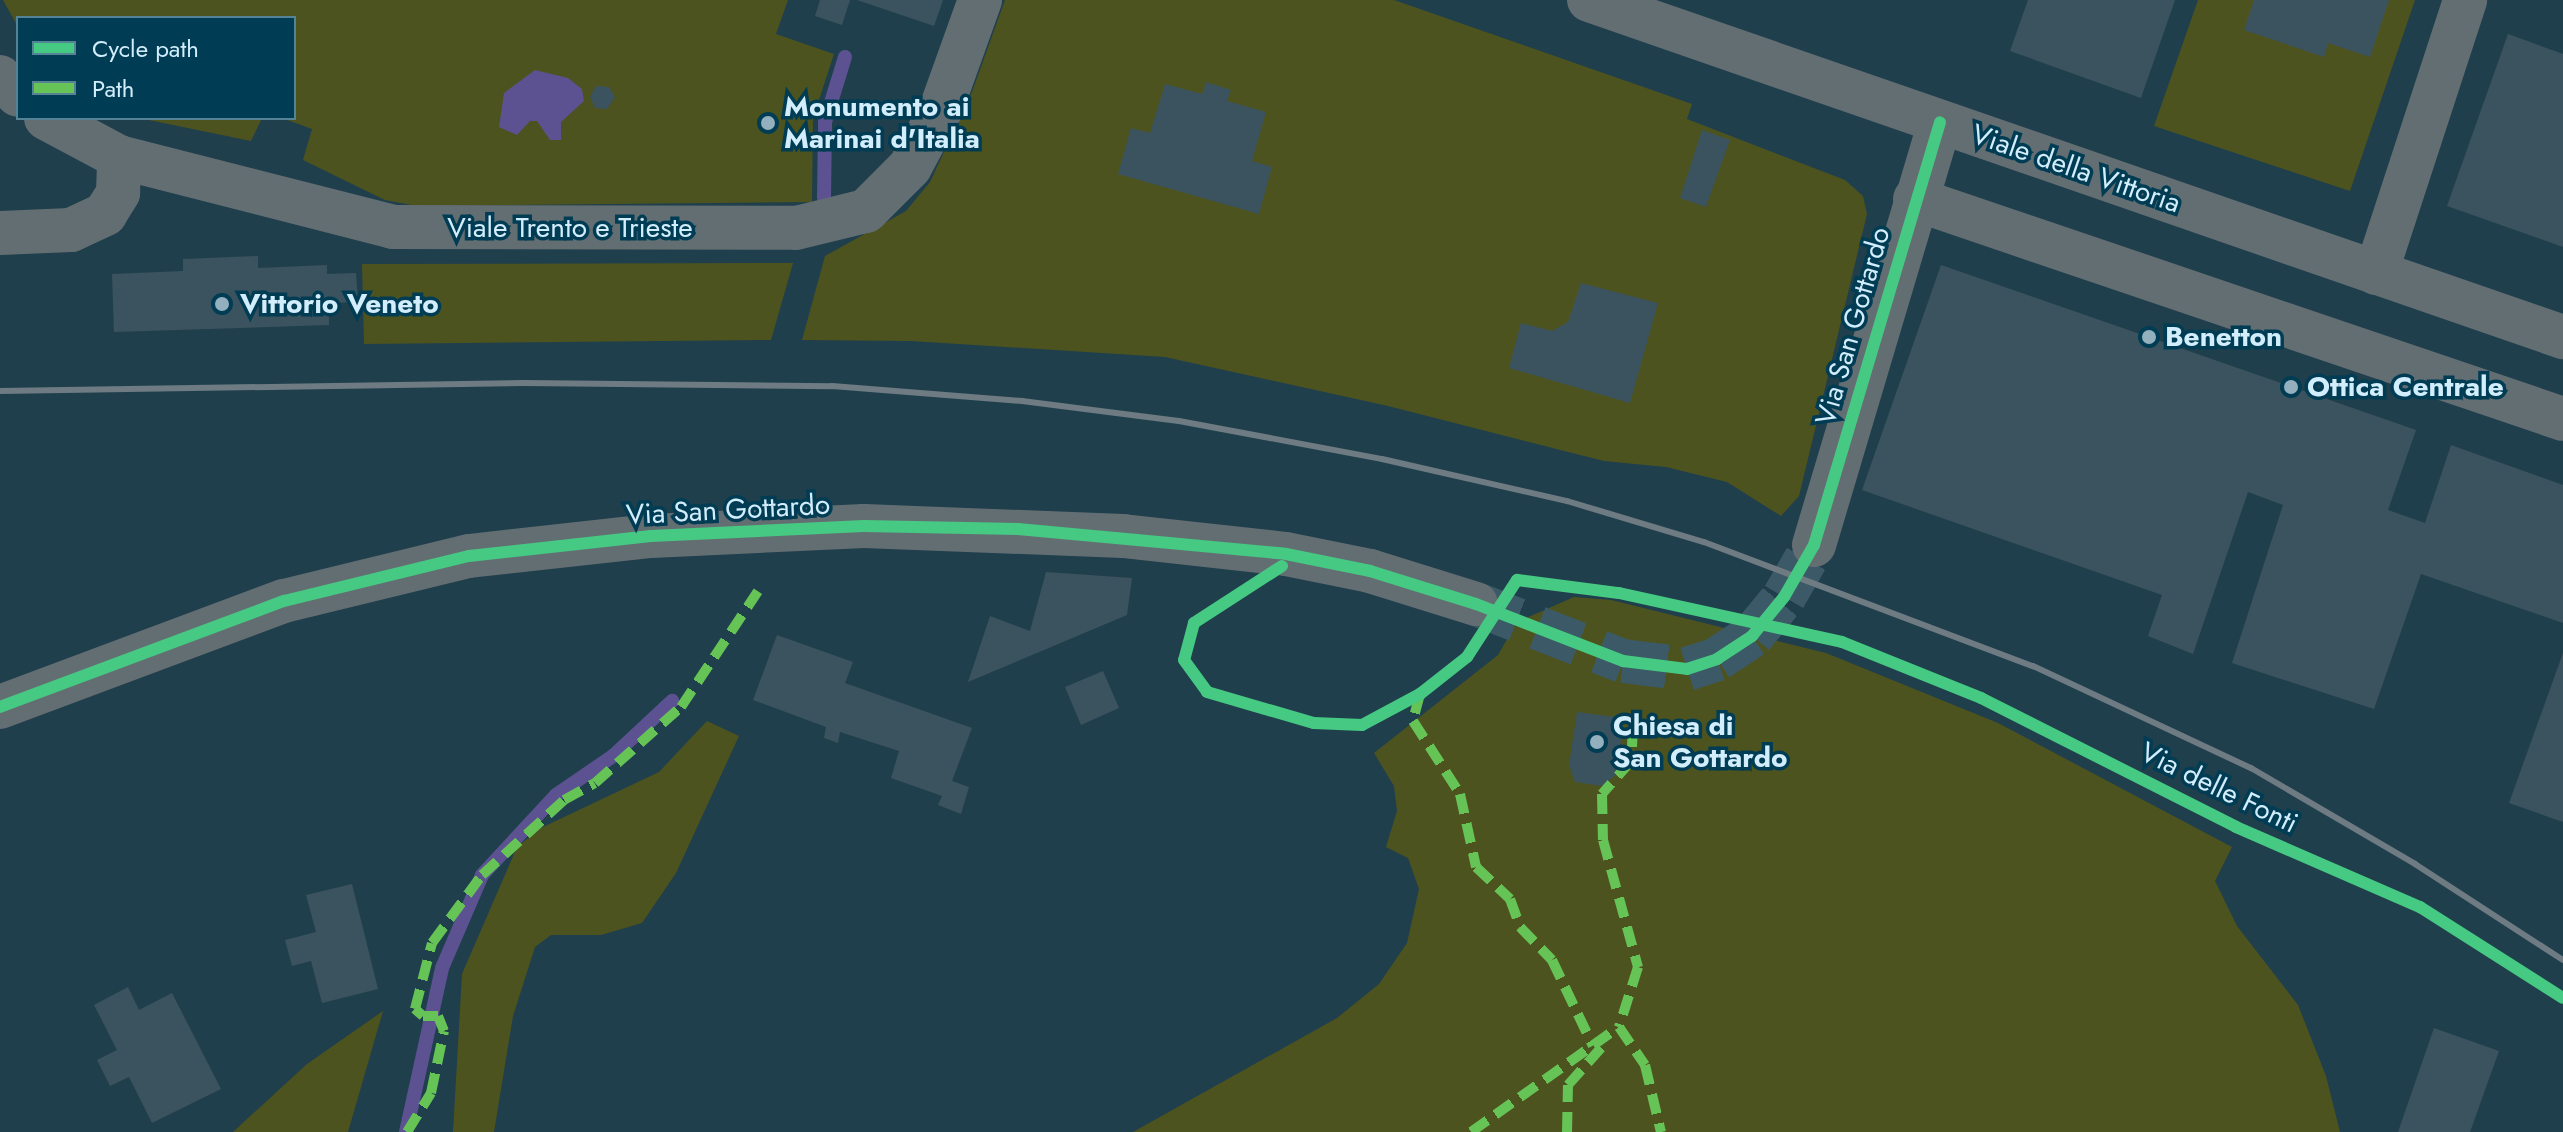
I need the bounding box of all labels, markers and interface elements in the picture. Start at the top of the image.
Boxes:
legend [16,16,296,120]
text: Cycle path [92,31,199,66]
text: Path [92,71,134,106]
place label: Monumento ai Marinai d'Italia [784,90,980,156]
marker: Monumento ai Marinai d'Italia [759,114,777,132]
street label: Viale della Vittoria [1967,118,2185,220]
street label: Viale Trento e Trieste [447,211,693,245]
street label: Via San Gottardo [1809,223,1897,429]
place label: Vittorio Veneto [240,287,439,321]
marker: Vittorio Veneto [211,293,233,315]
place label: Benetton [2165,320,2282,354]
marker: Benetton [2140,328,2158,346]
place label: Ottica Centrale [2307,370,2504,404]
marker: Ottica Centrale [2282,378,2300,396]
street label: Via San Gottardo [625,488,831,532]
place label: Chiesa di San Gottardo [1613,709,1788,775]
marker: Chiesa di San Gottardo [1588,733,1606,751]
street label: Via delle Fonti [2135,735,2303,841]

